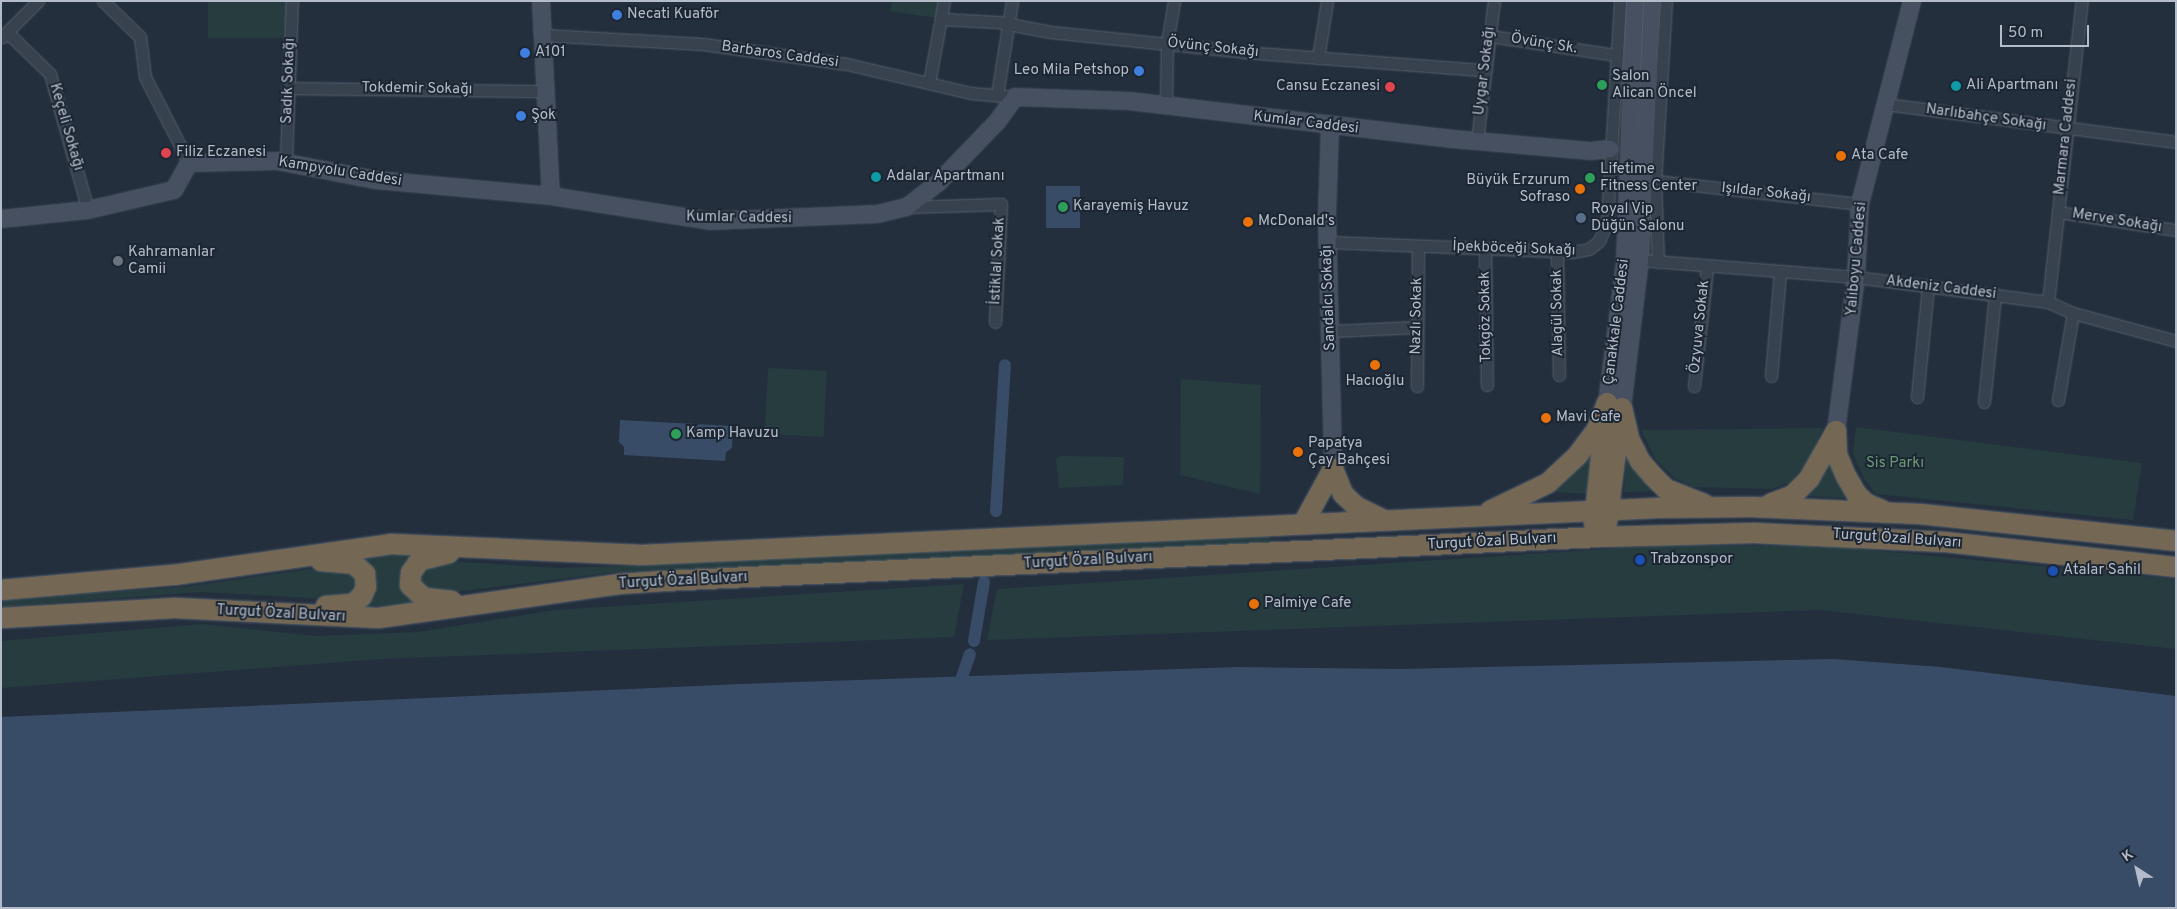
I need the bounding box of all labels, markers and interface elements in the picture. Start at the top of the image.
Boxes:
place label: Necati Kuaför [627,6,719,24]
marker: Necati Kuaför [611,9,623,21]
scale bar [2002,15,2091,47]
text: 50 m [2008,24,2043,43]
street label: Uygar Sokağı [1471,26,1499,116]
street label: Övünç Sk. [1509,30,1579,58]
street label: Övünç Sokağı [1166,34,1260,62]
street label: Sadık Sokağı [279,38,299,124]
street label: Barbaros Caddesi [720,38,840,72]
place label: A101 [535,44,566,62]
marker: A101 [519,47,531,59]
place label: Leo Mila Petshop [1014,62,1129,80]
marker: Leo Mila Petshop [1133,65,1145,77]
place label: Salon Alican Öncel [1612,67,1697,102]
place label: Ali Apartmanı [1966,77,2059,95]
place label: Cansu Eczanesi [1276,78,1380,96]
street label: Marmara Caddesi [2051,78,2081,196]
street label: Tokdemir Sokağı [361,79,473,99]
marker: Salon Alican Öncel [1596,79,1608,91]
marker: Ali Apartmanı [1950,80,1962,92]
street label: Keçeli Sokağı [45,81,87,173]
marker: Cansu Eczanesi [1384,81,1396,93]
street label: Narlıbahçe Sokağı [1925,101,2047,135]
place label: Şok [531,107,556,125]
street label: Kumlar Caddesi [1252,108,1360,138]
marker: Şok [515,110,527,122]
place label: Filiz Eczanesi [176,144,266,162]
marker: Filiz Eczanesi [160,147,172,159]
place label: Ata Cafe [1851,147,1908,165]
marker: Ata Cafe [1835,150,1847,162]
street label: Kampyolu Caddesi [277,153,403,191]
place label: Lifetime Fitness Center [1600,160,1697,195]
place label: Adalar Apartmanı [886,168,1005,186]
marker: Adalar Apartmanı [870,171,882,183]
place label: Büyük Erzurum Sofraso [1466,171,1570,206]
marker: Lifetime Fitness Center [1584,172,1596,184]
street label: Işıldar Sokağı [1720,179,1812,207]
marker: Büyük Erzurum Sofraso [1574,183,1586,195]
place label: Karayemiş Havuz [1073,198,1189,216]
place label: Royal Vip Düğün Salonu [1591,200,1685,235]
marker: Karayemiş Havuz [1057,201,1069,213]
street label: Yalıboyu Caddesi [1843,201,1871,317]
street label: Merve Sokağı [2071,205,2163,237]
street label: Kumlar Caddesi [686,208,792,228]
marker: Royal Vip Düğün Salonu [1575,212,1587,224]
place label: McDonald's [1258,213,1335,231]
marker: McDonald's [1242,216,1254,228]
street label: İstiklal Sokak [987,217,1009,305]
street label: İpekböceği Sokağı [1452,238,1576,260]
place label: Kahramanlar Camii [128,243,215,278]
street label: Sandalcı Sokağı [1318,245,1340,351]
marker: Kahramanlar Camii [112,255,124,267]
street label: Çanakkale Caddesi [1600,258,1634,386]
street label: Alagül Sokak [1548,269,1568,357]
street label: Tokgöz Sokak [1476,271,1496,363]
street label: Akdeniz Caddesi [1885,272,1997,304]
street label: Nazlı Sokak [1407,277,1427,355]
street label: Özyuva Sokak [1686,279,1714,375]
marker: Hacıoğlu [1369,359,1381,371]
place label: Hacıoğlu [1346,373,1404,391]
place label: Mavi Cafe [1556,409,1621,427]
marker: Mavi Cafe [1540,412,1552,424]
place label: Kamp Havuzu [686,425,779,443]
marker: Kamp Havuzu [670,428,682,440]
place label: Papatya Çay Bahçesi [1308,434,1390,469]
marker: Papatya Çay Bahçesi [1292,446,1304,458]
park label: Sis Parkı [1866,455,1924,473]
street label: Turgut Özal Bulvarı [1832,526,1962,552]
street label: Turgut Özal Bulvarı [1427,530,1557,554]
street label: Turgut Özal Bulvarı [1023,549,1153,573]
place label: Trabzonspor [1650,551,1733,569]
marker: Trabzonspor [1634,554,1646,566]
place label: Atalar Sahil [2063,562,2141,580]
marker: Atalar Sahil [2047,565,2059,577]
street label: Turgut Özal Bulvarı [618,569,748,593]
place label: Palmiye Cafe [1264,595,1351,613]
marker: Palmiye Cafe [1248,598,1260,610]
street label: Turgut Özal Bulvarı [216,602,346,626]
north arrow [2112,844,2162,894]
text: K [2119,846,2137,866]

